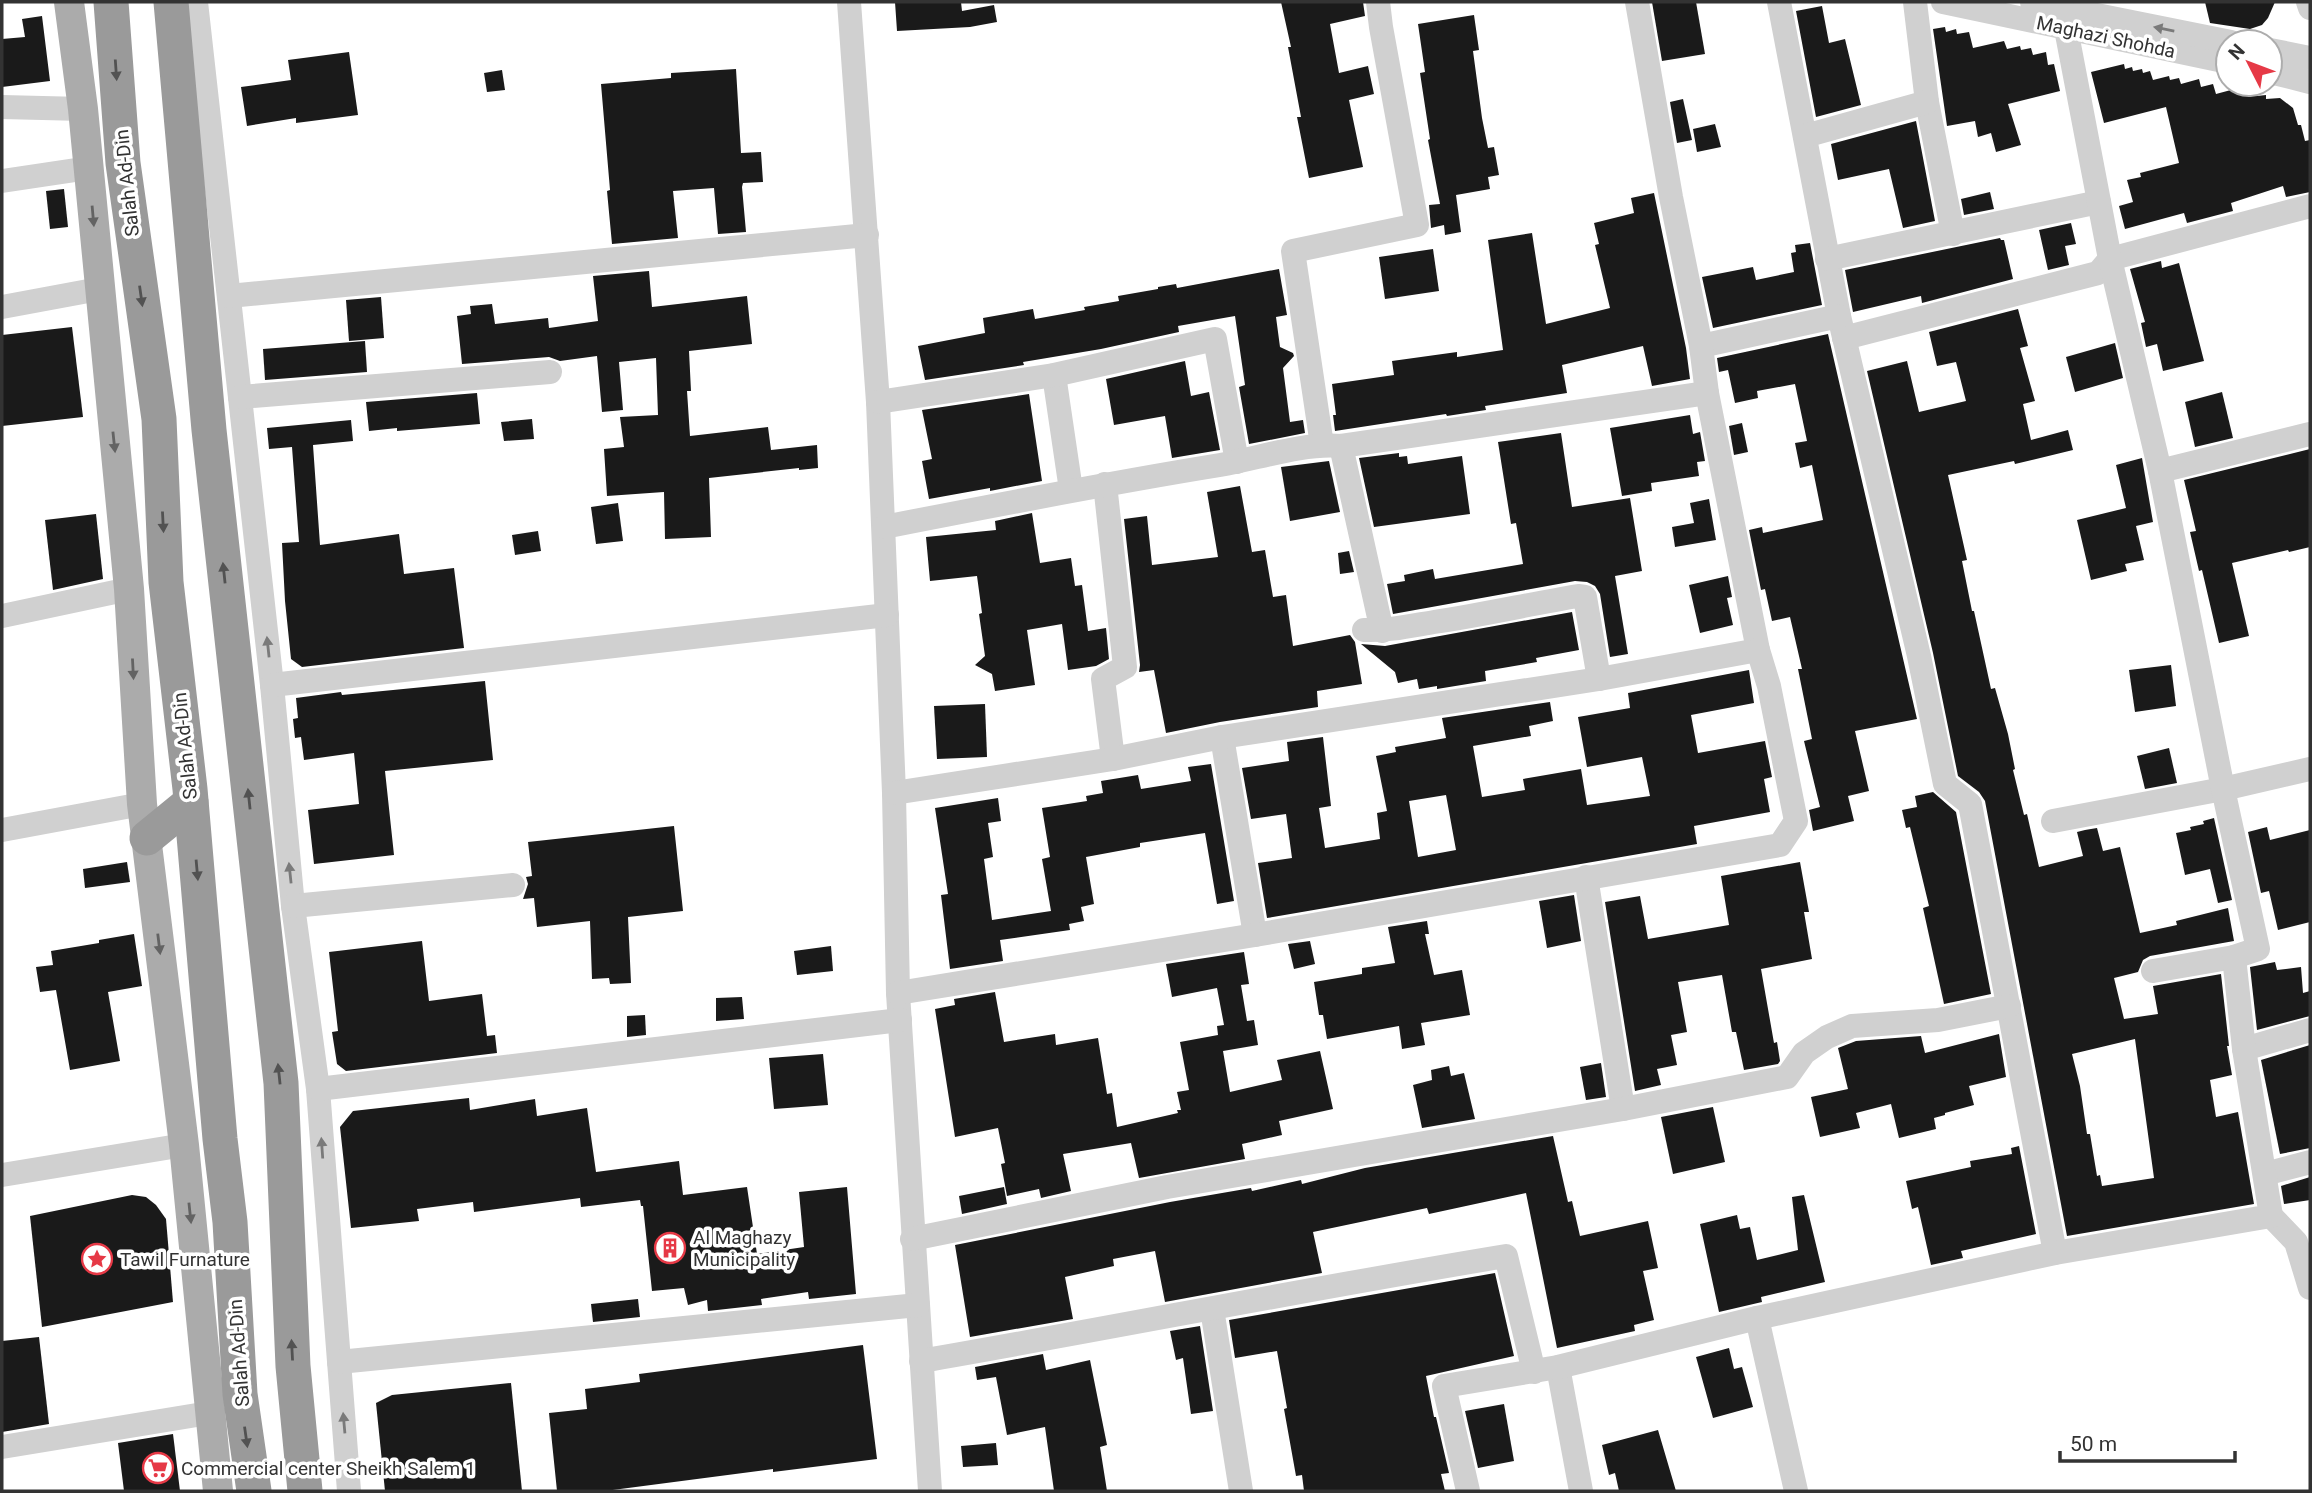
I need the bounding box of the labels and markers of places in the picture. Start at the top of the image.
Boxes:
place label: Al Maghazy Municipality [693,1226,795,1271]
building icon: Al Maghazy Municipality [653,1231,687,1265]
place icon: Tawil Furnature [80,1242,114,1276]
place label: Tawil Furnature [120,1248,250,1271]
supermarket icon: Commercial center Sheikh Salem 1 [141,1451,175,1485]
place label: Commercial center Sheikh Salem 1 [181,1457,476,1480]

